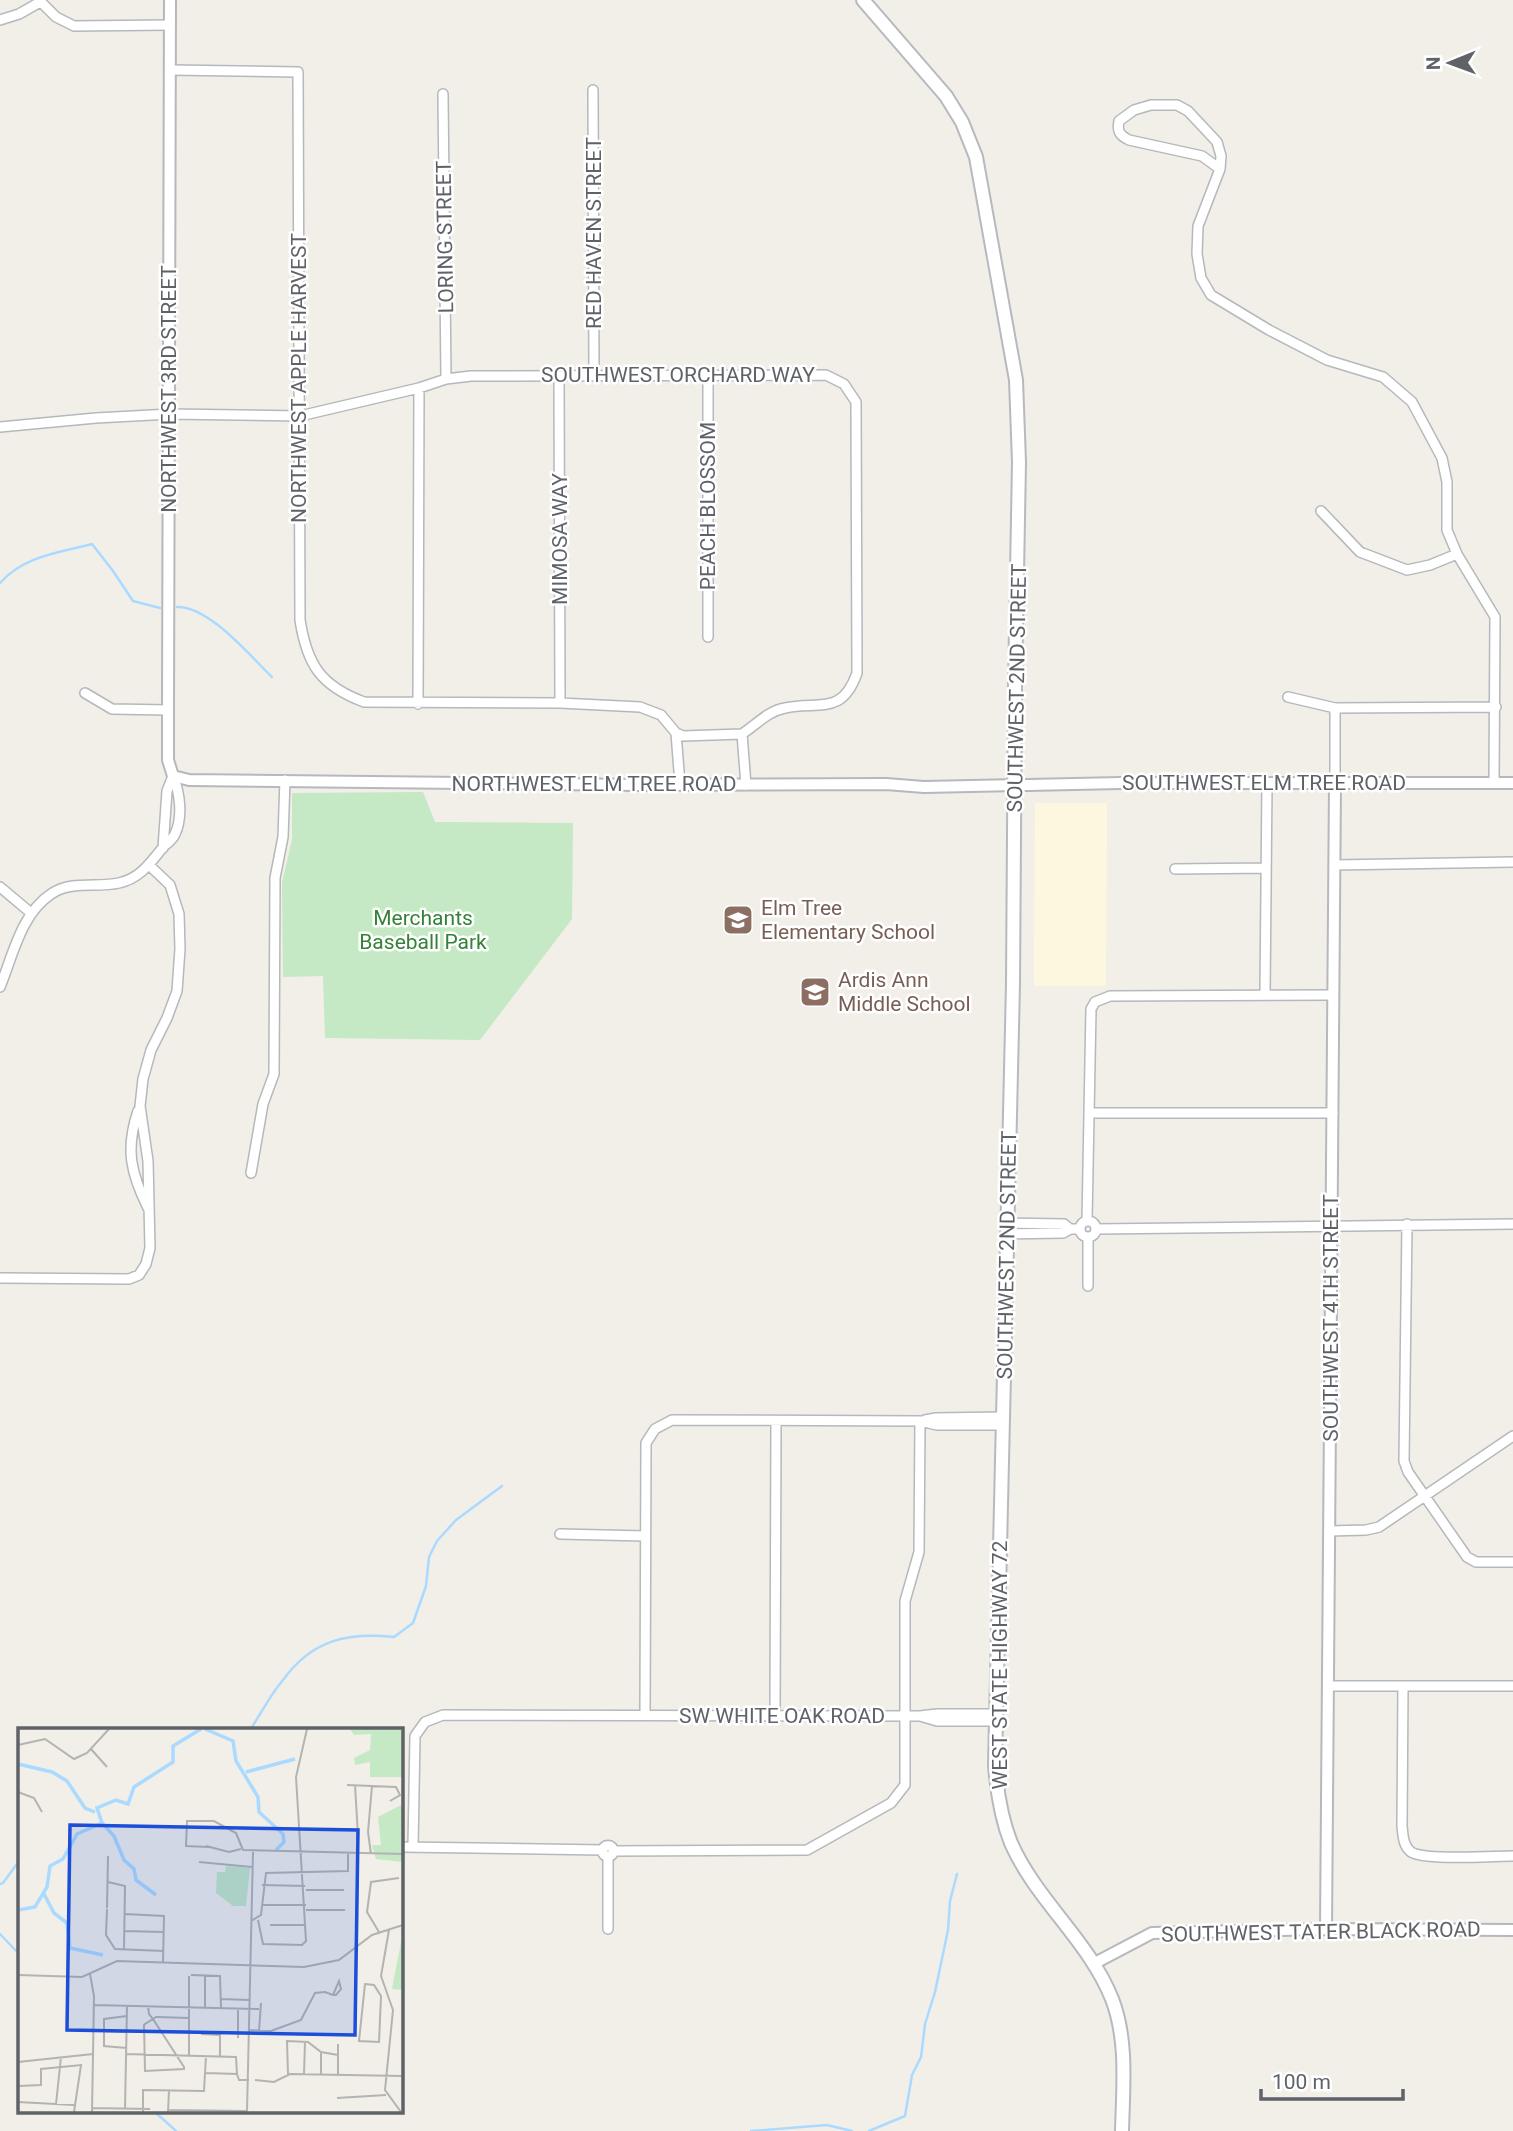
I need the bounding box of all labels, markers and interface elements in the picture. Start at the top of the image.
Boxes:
north arrow [1415,28,1485,98]
text: N [1422,56,1445,70]
street label: RED HAVEN STREET [582,137,606,329]
street label: LORING STREET [432,160,458,314]
street label: NORTHWEST APPLE HARVEST [287,233,311,523]
street label: NORTHWEST 3RD STREET [157,265,181,513]
street label: SOUTHWEST ORCHARD WAY [541,363,815,387]
street label: PEACH BLOSSOM [696,422,720,590]
street label: MIMOSA WAY [548,473,572,605]
street label: SOUTHWEST 2ND STREET [1003,563,1031,813]
street label: SOUTHWEST ELM TREE ROAD [1122,771,1406,795]
street label: NORTHWEST ELM TREE ROAD [451,772,737,796]
place label: Elm Tree Elementary School [761,896,935,944]
school or university icon: Elm Tree Elementary School [721,903,755,937]
park label: Merchants Baseball Park [359,906,487,954]
place label: Ardis Ann Middle School [838,968,971,1016]
school or university icon: Ardis Ann Middle School [798,975,832,1009]
street label: SOUTHWEST 2ND STREET [993,1130,1021,1380]
street label: SOUTHWEST 4TH STREET [1319,1194,1343,1442]
street label: WEST STATE HIGHWAY 72 [988,1540,1012,1789]
street label: SW WHITE OAK ROAD [679,1704,885,1728]
inset map [18,1728,402,2114]
street label: SOUTHWEST TATER BLACK ROAD [1161,1917,1481,1947]
scale bar [1261,2058,1403,2102]
text: 100 m [1272,2070,1331,2094]

